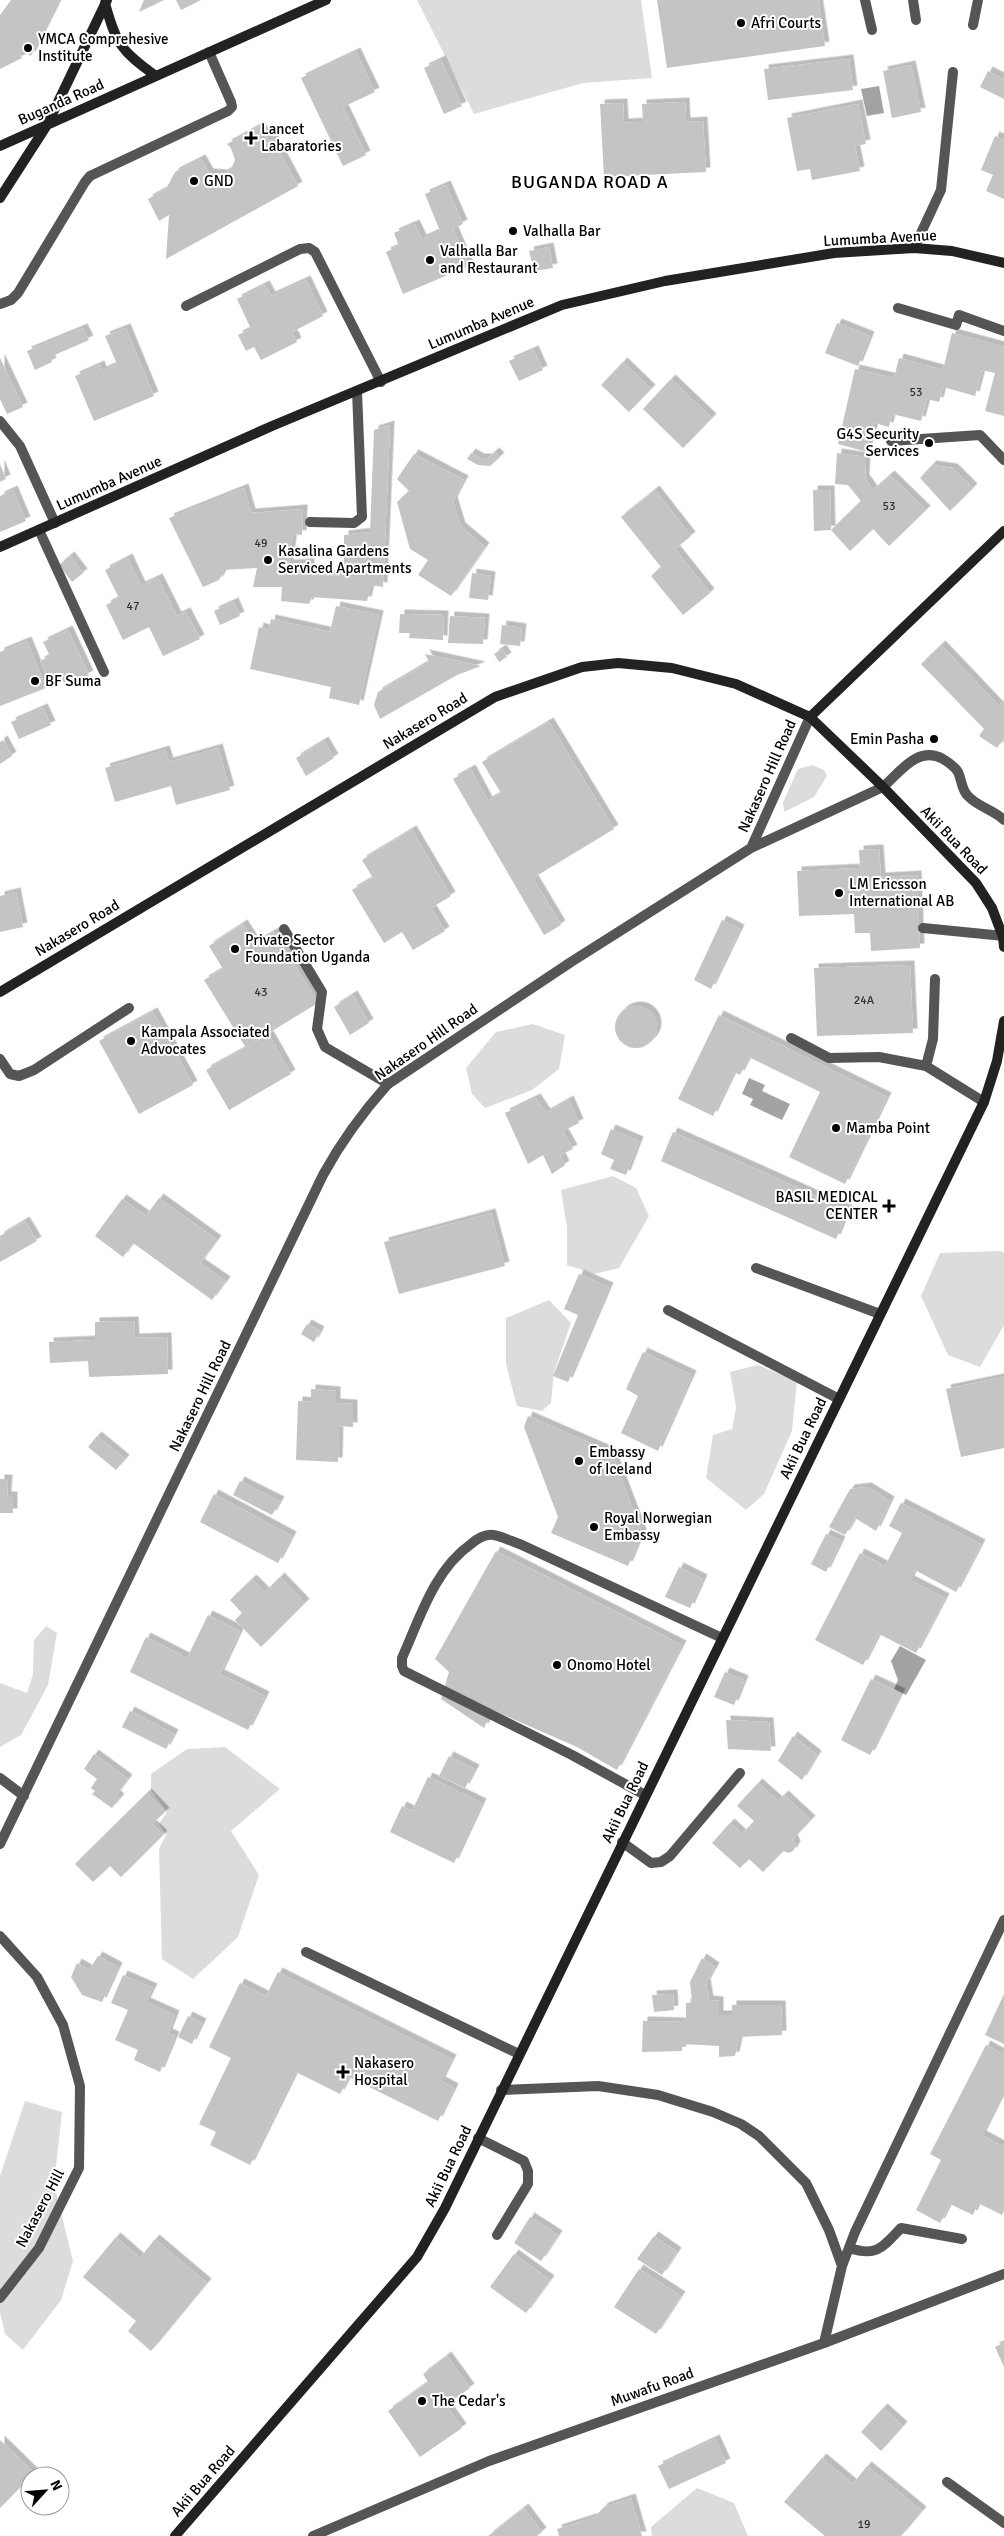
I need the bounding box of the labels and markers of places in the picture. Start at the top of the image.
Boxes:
place label: Afri Courts [751,14,821,32]
marker: Afri Courts [735,17,747,29]
place label: YMCA Comprehesive Institute [38,30,169,65]
marker: YMCA Comprehesive Institute [22,42,34,54]
place label: Lancet Labaratories [261,120,342,155]
marker: Lancet Labaratories [245,132,257,144]
place label: GND [204,172,234,190]
marker: GND [188,175,200,187]
place label: Valhalla Bar [523,222,601,240]
marker: Valhalla Bar [507,225,519,237]
place label: Valhalla Bar and Restaurant [440,242,537,277]
marker: Valhalla Bar and Restaurant [424,254,436,266]
place label: G4S Security Services [836,425,919,460]
marker: G4S Security Services [923,437,935,449]
place label: Kasalina Gardens Serviced Apartments [278,542,412,577]
marker: Kasalina Gardens Serviced Apartments [262,554,274,566]
place label: BF Suma [45,672,101,690]
marker: BF Suma [29,675,41,687]
place label: Emin Pasha [850,730,924,748]
marker: Emin Pasha [928,733,940,745]
place label: LM Ericsson International AB [849,875,954,910]
marker: LM Ericsson International AB [833,887,845,899]
place label: Private Sector Foundation Uganda [245,931,370,966]
marker: Private Sector Foundation Uganda [229,943,241,955]
place label: Kampala Associated Advocates [141,1023,270,1058]
marker: Kampala Associated Advocates [125,1035,137,1047]
place label: Mamba Point [846,1119,930,1137]
marker: Mamba Point [830,1122,842,1134]
place label: BASIL MEDICAL CENTER [775,1188,878,1223]
marker: BASIL MEDICAL CENTER [882,1199,896,1213]
place label: Embassy of Iceland [589,1443,652,1478]
marker: Embassy of Iceland [573,1455,585,1467]
place label: Royal Norwegian Embassy [604,1509,712,1544]
marker: Royal Norwegian Embassy [588,1521,600,1533]
place label: Onomo Hotel [567,1656,651,1674]
marker: Onomo Hotel [551,1659,563,1671]
place label: Nakasero Hospital [354,2054,414,2089]
marker: Nakasero Hospital [336,2065,350,2079]
place label: The Cedar's [432,2392,506,2410]
marker: The Cedar's [416,2395,428,2407]

